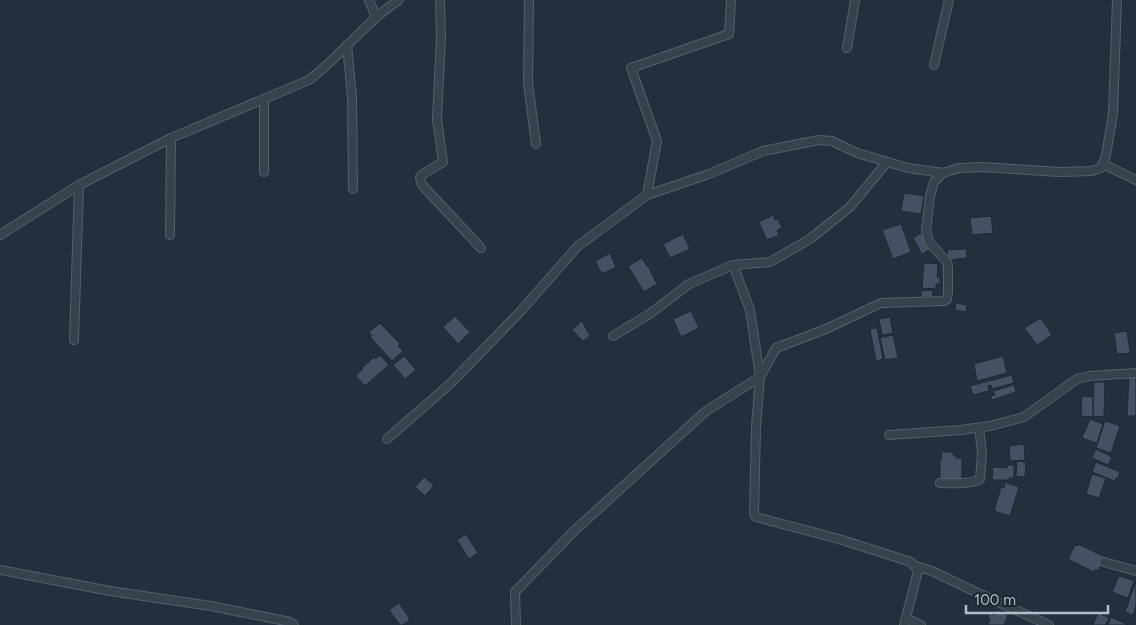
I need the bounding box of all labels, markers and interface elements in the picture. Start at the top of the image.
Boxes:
scale bar [966,582,1108,614]
text: 100 m [974,591,1016,609]

